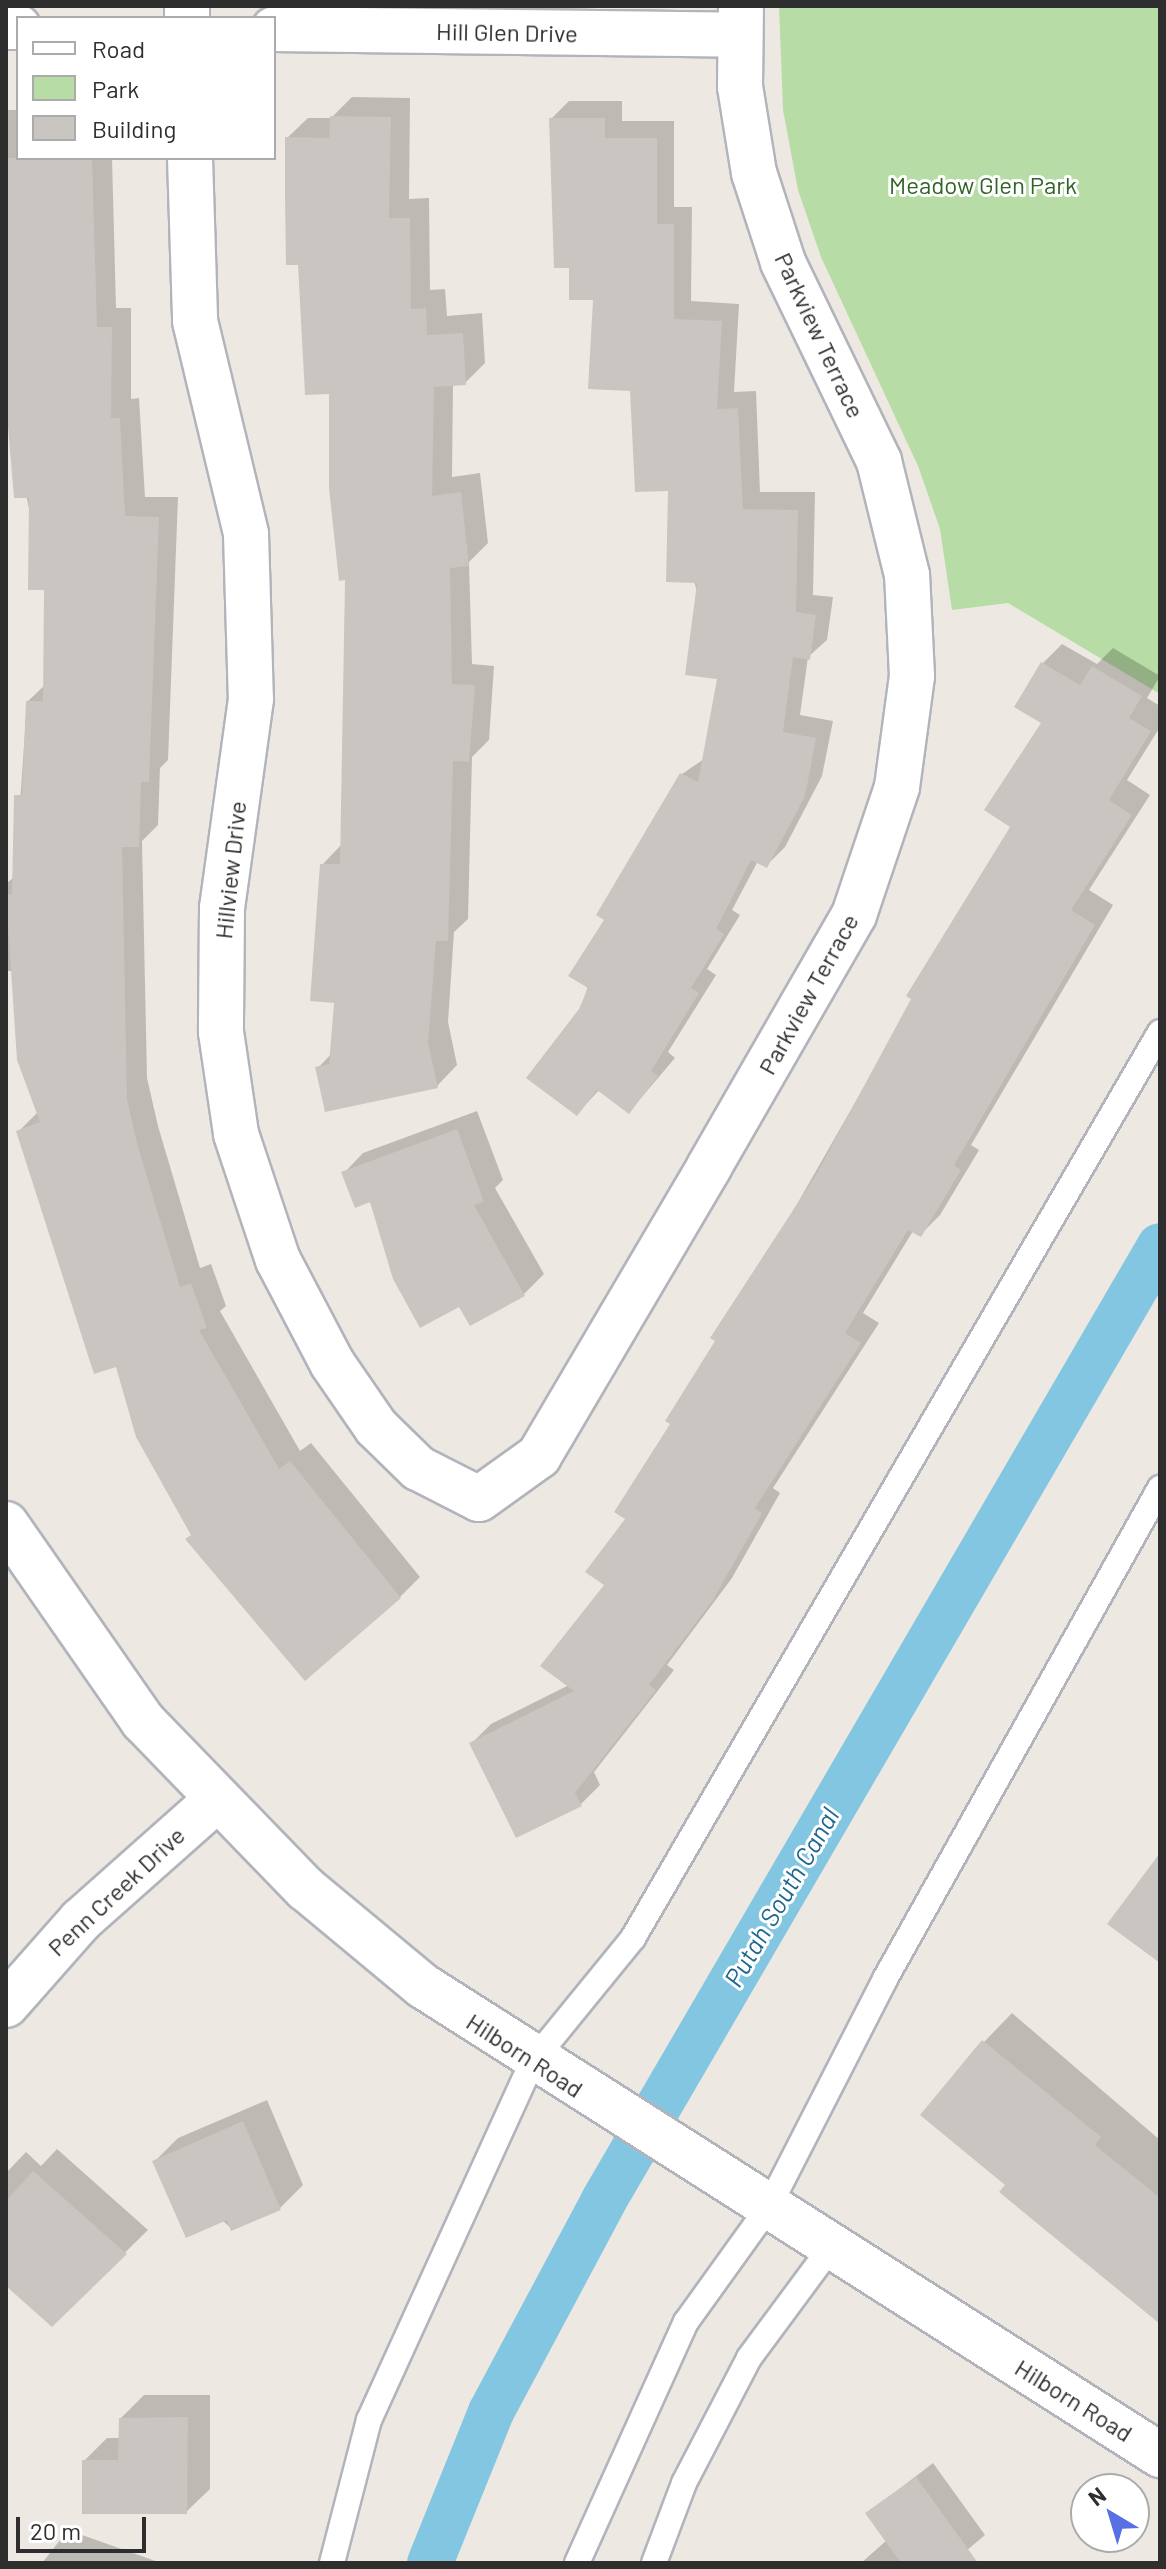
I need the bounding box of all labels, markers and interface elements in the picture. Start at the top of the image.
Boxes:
legend [16,16,276,160]
street label: Hill Glen Drive [436,16,578,48]
text: Road [92,34,145,63]
text: Park [92,74,139,103]
text: Building [92,114,176,143]
park label: Meadow Glen Park [889,171,1077,199]
street label: Parkview Terrace [769,248,871,422]
street label: Hillview Drive [208,800,252,940]
street label: Parkview Terrace [752,909,864,1079]
water label: Putah South Canal [717,1802,845,1992]
street label: Penn Creek Drive [42,1820,190,1962]
street label: Hilborn Road [461,2007,589,2103]
street label: Hilborn Road [1010,2353,1138,2447]
north arrow [1070,2473,1150,2553]
text: N [1083,2481,1110,2510]
scale bar [20,2501,150,2551]
text: 20 m [30,2516,81,2545]

